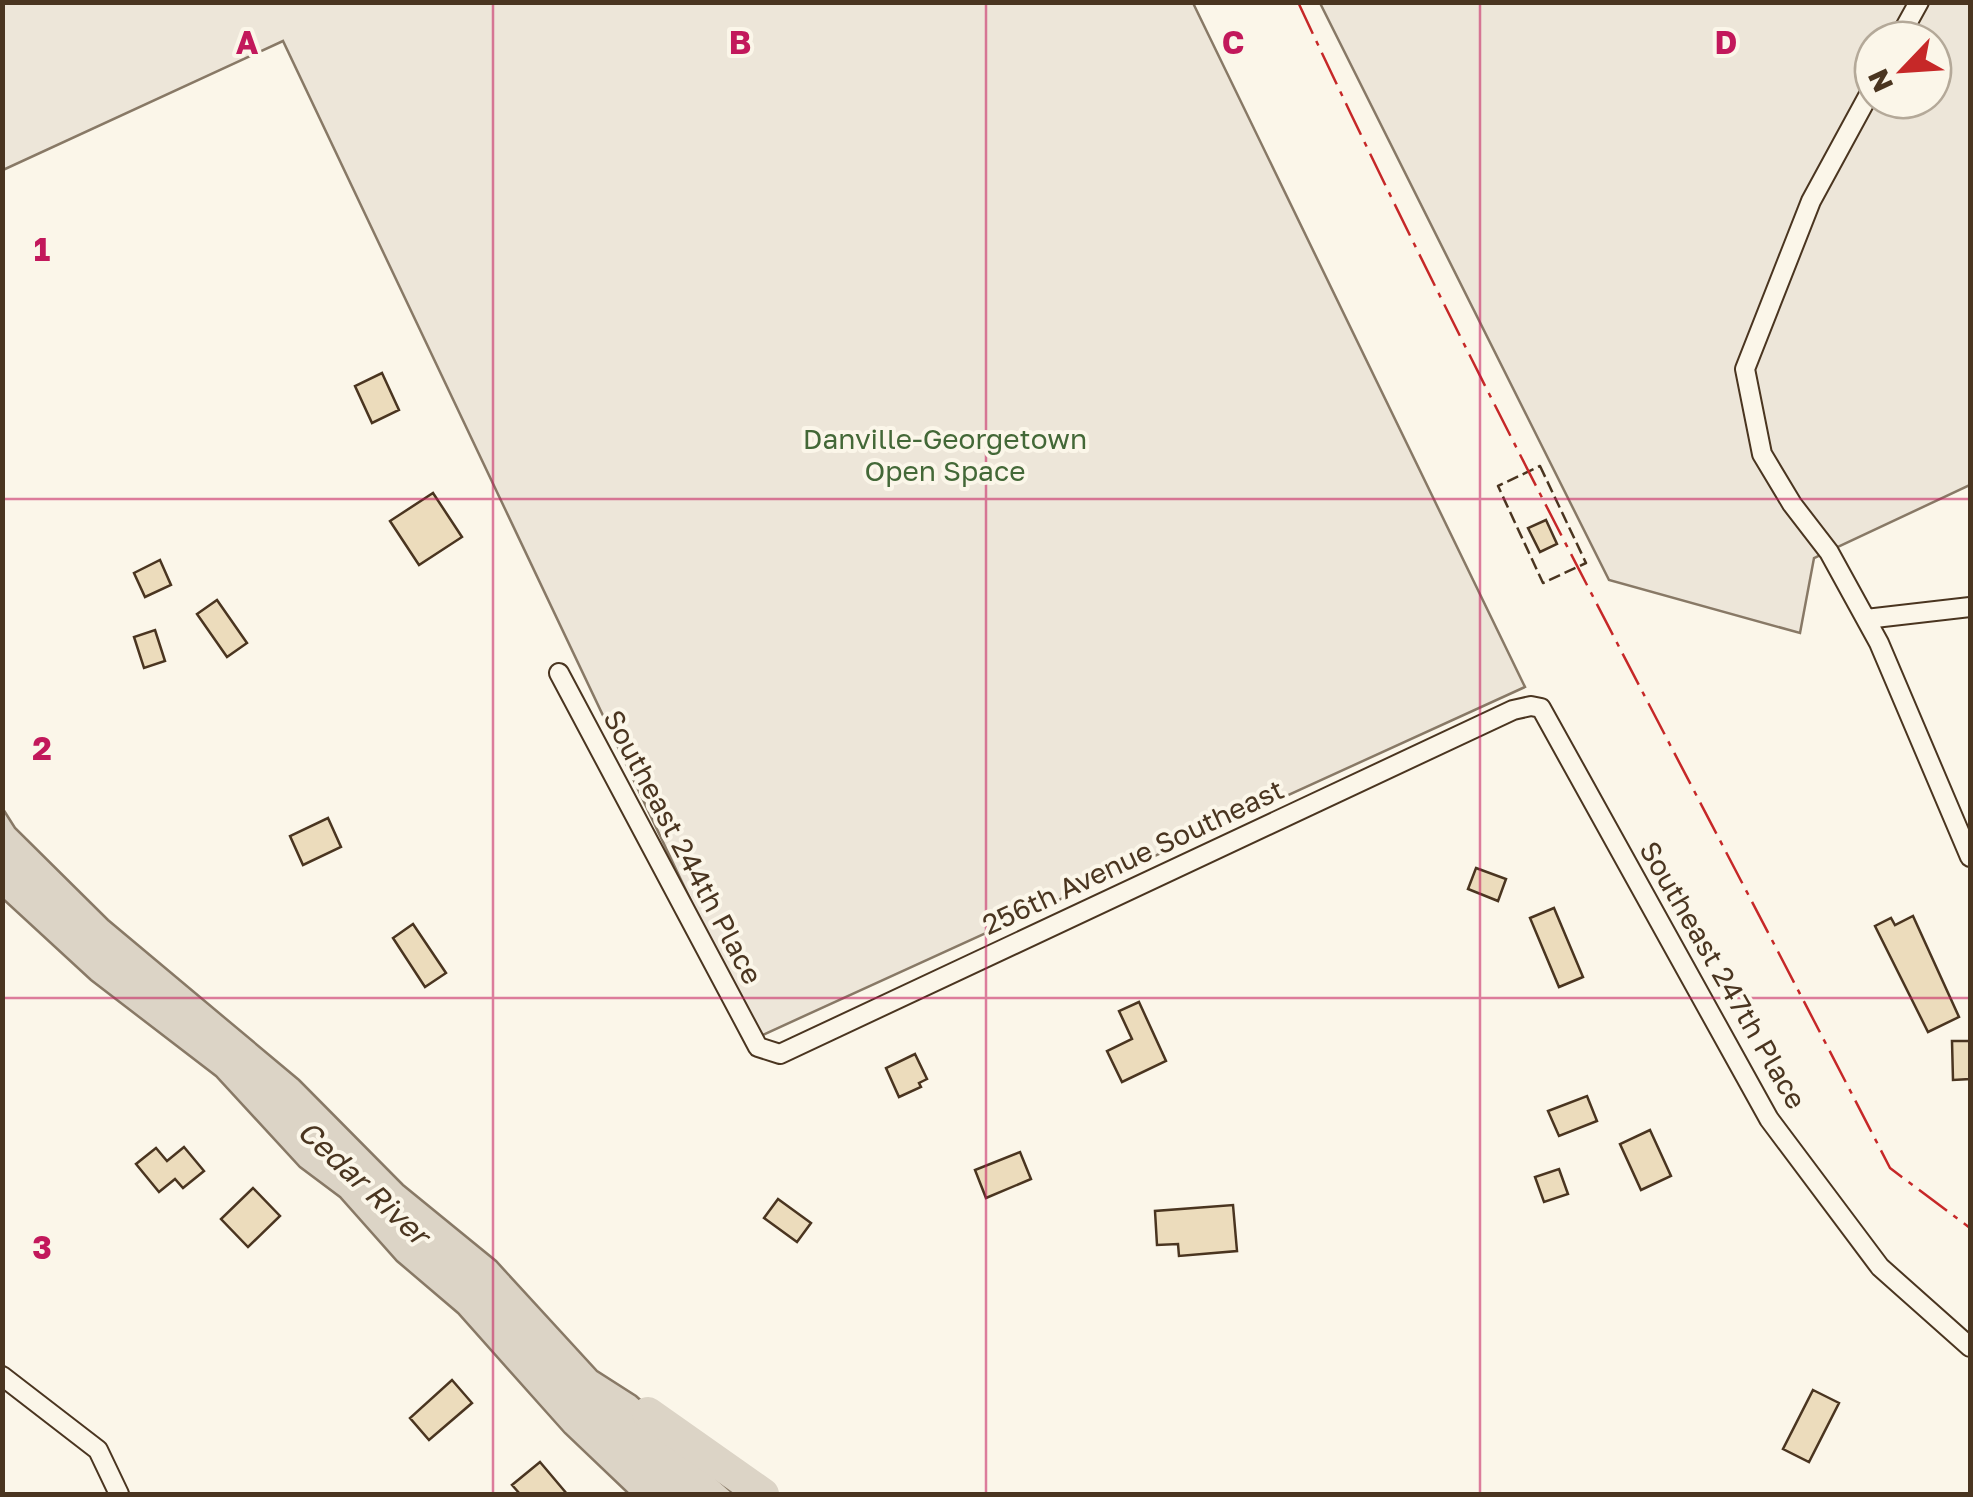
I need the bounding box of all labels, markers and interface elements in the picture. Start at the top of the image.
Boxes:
north arrow [1853,20,1953,120]
text: A [236,23,259,61]
text: B [729,23,751,61]
text: C [1222,23,1244,61]
text: D [1715,23,1737,61]
text: N [1860,64,1899,97]
text: 1 [34,230,50,268]
park label: Danville-Georgetown Open Space [803,422,1087,487]
street label: Southeast 244th Place [597,704,770,989]
text: 2 [32,729,52,767]
street label: 256th Avenue Southeast [977,772,1289,941]
street label: Southeast 247th Place [1633,835,1814,1114]
water label: Cedar River [291,1112,440,1255]
text: 3 [32,1228,52,1266]

